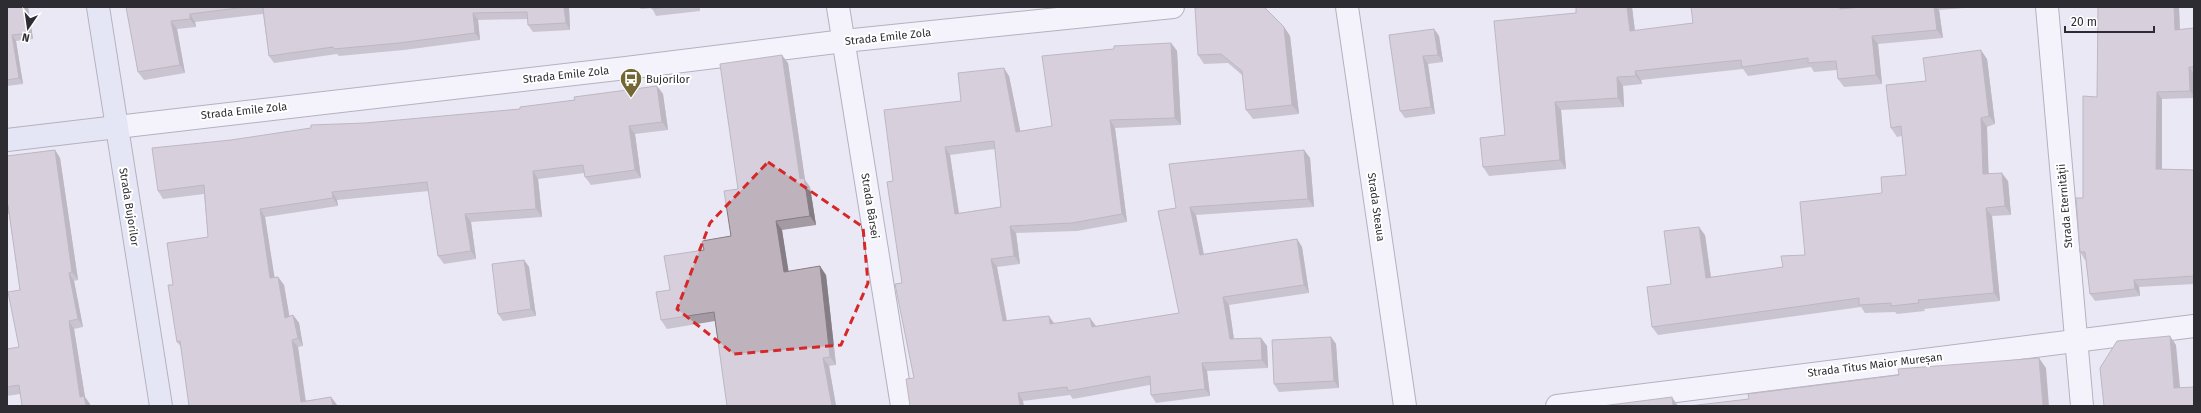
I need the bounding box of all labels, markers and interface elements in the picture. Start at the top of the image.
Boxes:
north arrow [8,8,48,48]
scale bar [2065,8,2154,34]
text: 20 m [2071,15,2097,29]
street label: Strada Emile Zola [844,26,932,48]
text: N [21,30,31,44]
street label: Strada Emile Zola [522,64,610,86]
bus stop icon: Bujorilor [618,66,644,99]
place label: Bujorilor [646,73,691,86]
street label: Strada Emile Zola [200,100,288,122]
street label: Strada Eternității [2055,163,2075,249]
street label: Strada Bujorilor [116,167,142,248]
street label: Strada Bârsei [858,172,882,240]
street label: Strada Steaua [1365,172,1387,242]
street label: Strada Titus Maior Mureșan [1807,350,1943,380]

